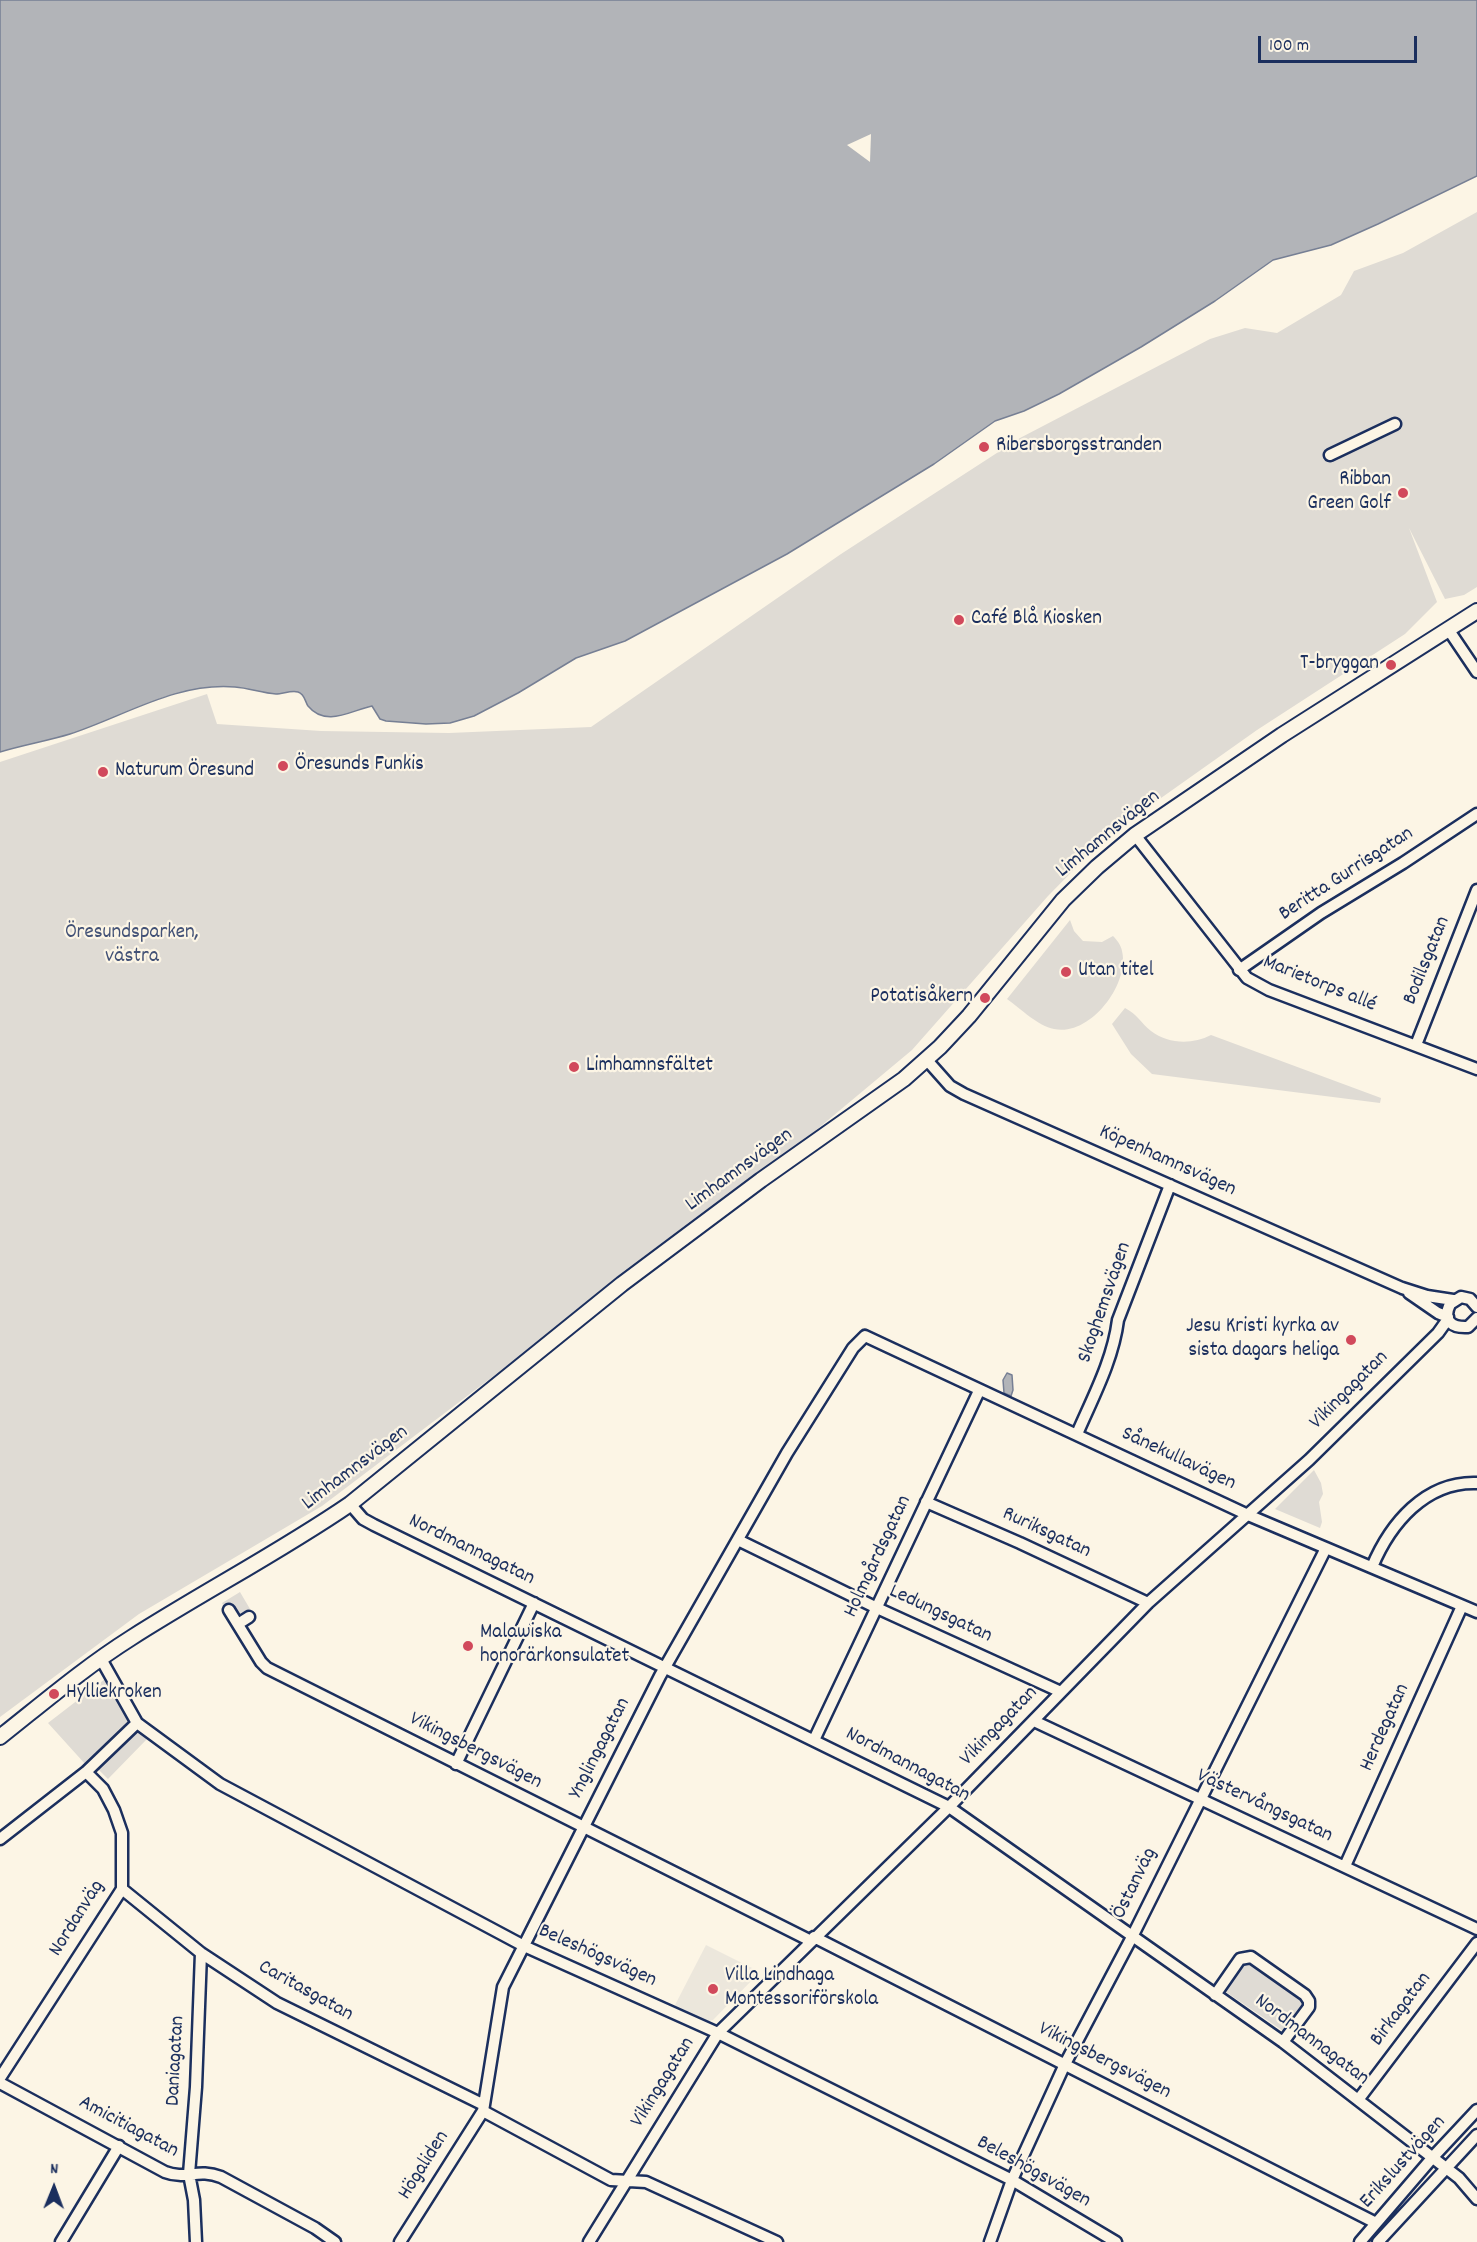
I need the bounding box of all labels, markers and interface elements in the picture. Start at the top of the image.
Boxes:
scale bar [1261,24,1420,62]
text: 100 m [1269,34,1309,59]
place label: Ribersborgsstranden [996,434,1162,460]
marker: Ribersborgsstranden [977,440,991,454]
place label: Ribban Green Golf [1307,468,1391,518]
marker: Ribban Green Golf [1396,486,1410,500]
place label: Café Blå Kiosken [971,607,1102,633]
marker: Café Blå Kiosken [952,613,966,627]
place label: T-bryggan [1300,652,1379,678]
marker: T-bryggan [1384,658,1398,672]
place label: Öresunds Funkis [295,753,424,779]
place label: Naturum Öresund [115,759,254,785]
marker: Öresunds Funkis [276,759,290,773]
marker: Naturum Öresund [96,765,110,779]
street label: Limhamnsvägen [1052,785,1166,885]
street label: Beritta Gurrisgatan [1275,822,1419,928]
street label: Bodilsgatan [1399,913,1457,1009]
park label: Öresundsparken, västra [65,921,199,971]
street label: Marietorps allé [1259,951,1379,1019]
place label: Utan titel [1078,959,1154,985]
marker: Utan titel [1059,965,1073,979]
place label: Potatisåkern [870,985,973,1011]
marker: Potatisåkern [978,991,992,1005]
place label: Limhamnsfältet [586,1054,713,1080]
marker: Limhamnsfältet [567,1060,581,1074]
street label: Köpenhamnsvägen [1095,1120,1239,1204]
street label: Limhamnsvägen [681,1124,799,1218]
street label: Skoghemsvägen [1074,1239,1138,1367]
place label: Jesu Kristi kyrka av sista dagars heliga [1186,1315,1339,1365]
marker: Jesu Kristi kyrka av sista dagars heliga [1344,1333,1358,1347]
street label: Vikingagatan [1305,1346,1395,1436]
street label: Limhamnsvägen [298,1421,414,1517]
street label: Sånekullavägen [1117,1422,1239,1498]
street label: Holmgårdsgatan [840,1492,918,1622]
street label: Ruriksgatan [998,1503,1094,1565]
street label: Nordmannagatan [404,1510,538,1592]
street label: Ledungsgatan [884,1580,996,1650]
place label: Malawiska honorärkonsulatet [480,1621,629,1671]
marker: Malawiska honorärkonsulatet [461,1639,475,1653]
street label: Herdegatan [1356,1680,1416,1776]
place label: Hylliekroken [66,1681,162,1707]
street label: Vikingagatan [956,1682,1044,1772]
marker: Hylliekroken [47,1687,61,1701]
street label: Ynglingagatan [565,1694,637,1804]
street label: Vikingsbergsvägen [404,1708,546,1796]
street label: Nordmannagatan [840,1723,974,1809]
street label: Västervångsgatan [1192,1764,1336,1850]
street label: Östanväg [1108,1844,1164,1924]
street label: Nordanväg [45,1876,111,1962]
street label: Beleshögsvägen [534,1920,660,1994]
street label: Caritasgatan [253,1956,357,2028]
place label: Villa Lindhaga Montessoriförskola [725,1964,878,2014]
street label: Birkagatan [1366,1968,1438,2052]
marker: Villa Lindhaga Montessoriförskola [706,1982,720,1996]
street label: Nordmannagatan [1249,1990,1373,2092]
street label: Daniagatan [162,2015,192,2107]
street label: Vikingsbergsvägen [1033,2018,1175,2106]
street label: Vikingagatan [626,2033,702,2133]
street label: Amicitiagatan [74,2091,182,2165]
street label: Erikslustvägen [1356,2111,1452,2215]
street label: Högaliden [394,2127,456,2205]
street label: Beleshögsvägen [972,2131,1094,2215]
north arrow [24,2158,84,2218]
text: N [50,2158,58,2181]

